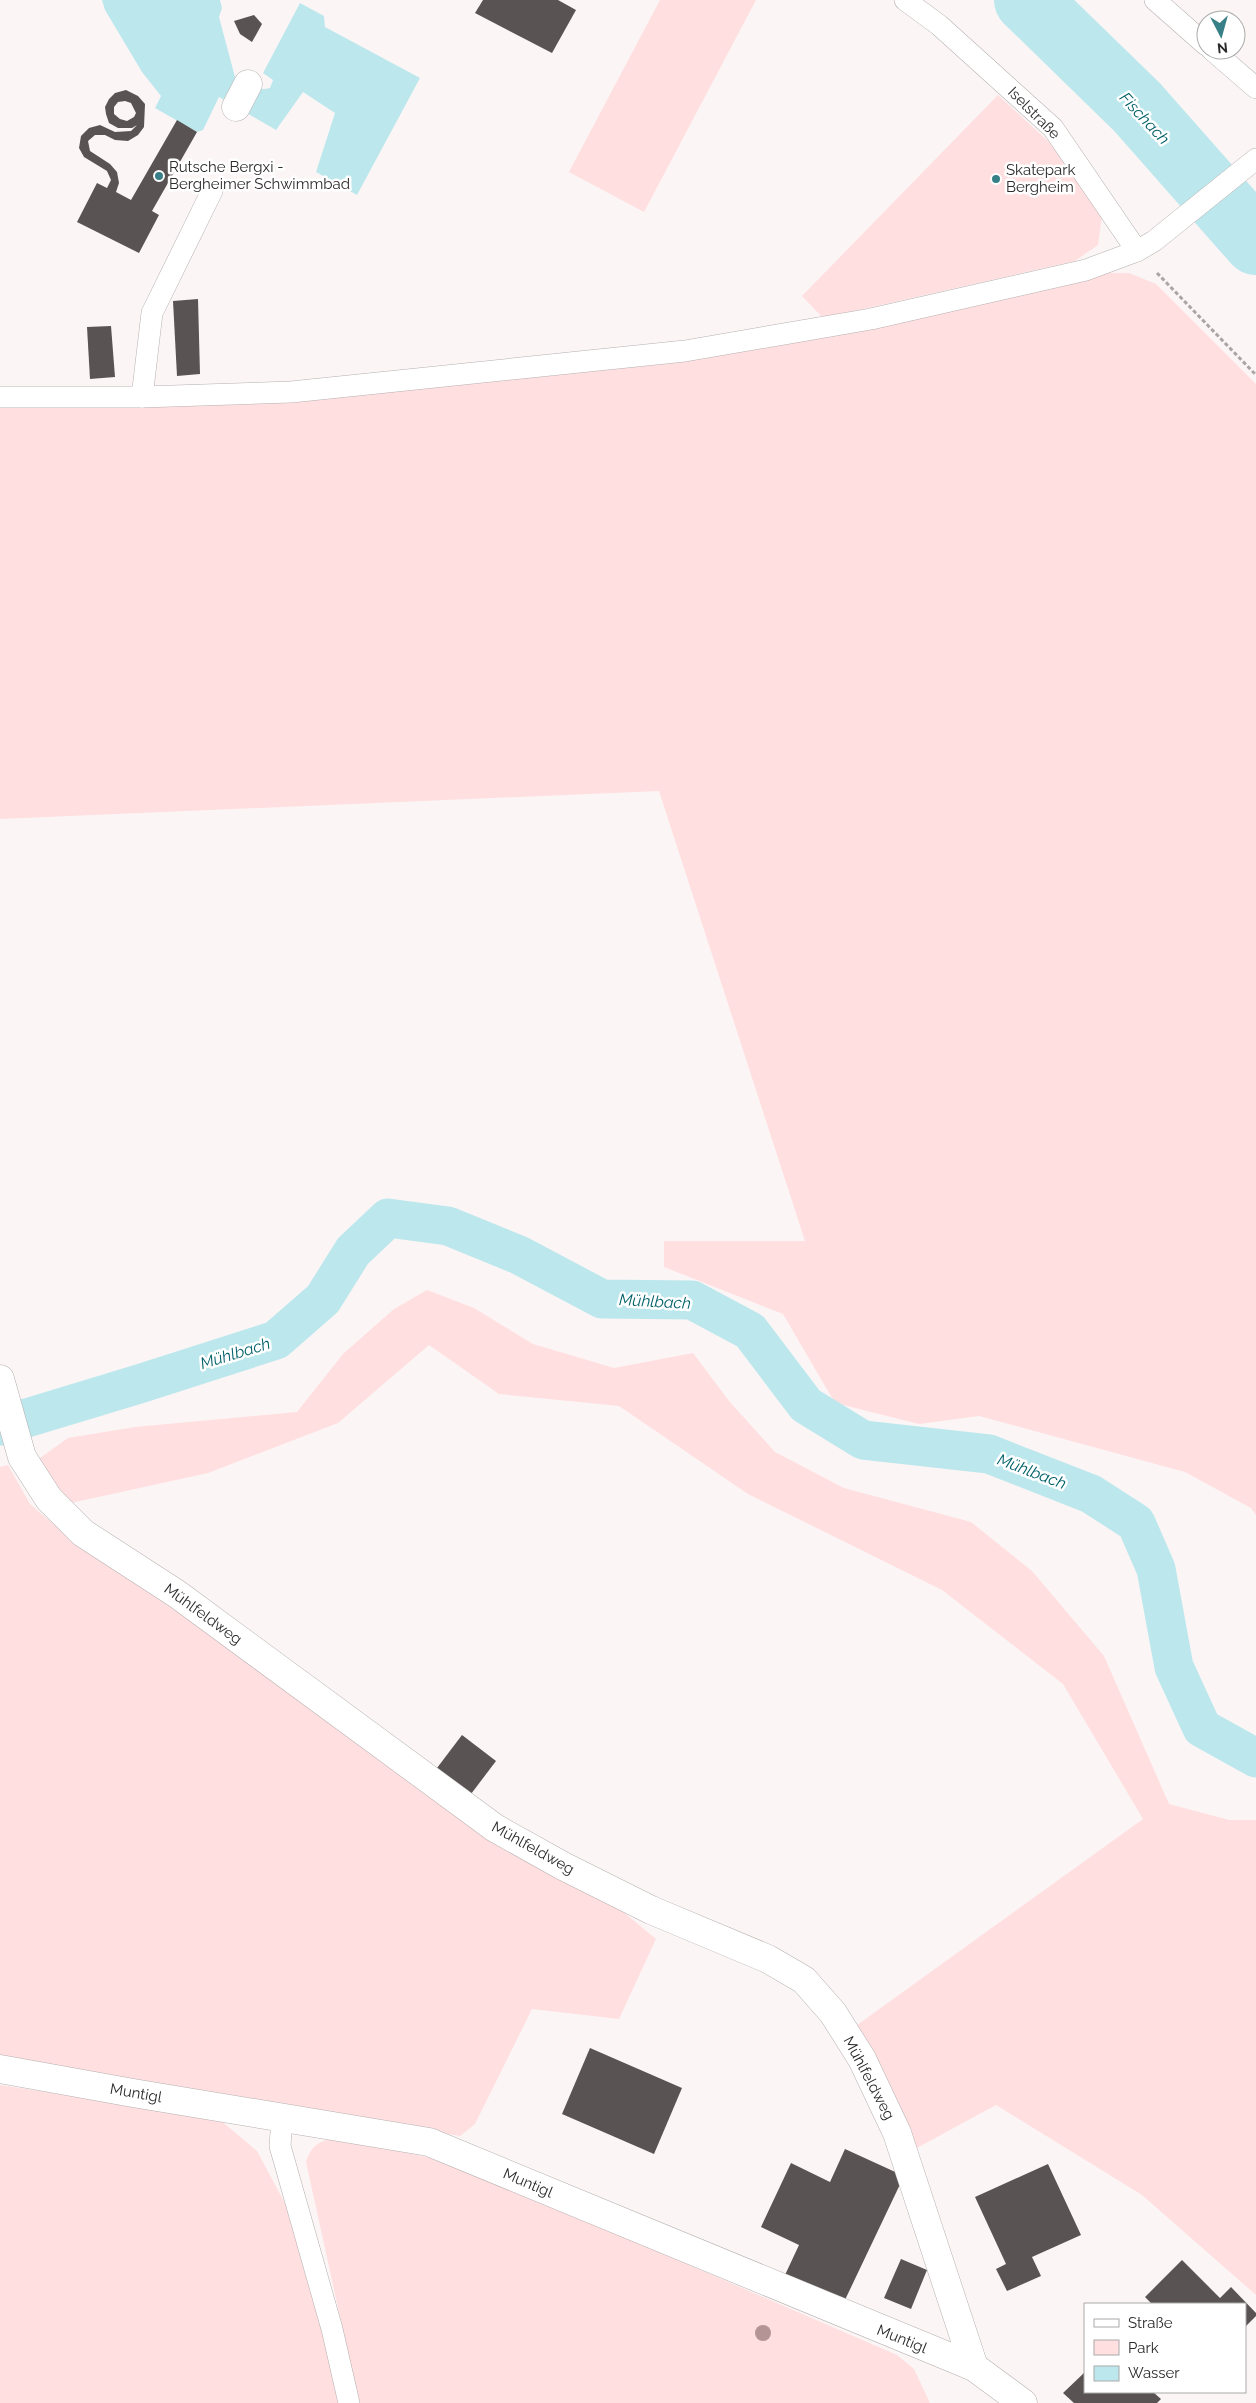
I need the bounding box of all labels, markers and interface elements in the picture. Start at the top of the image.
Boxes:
north arrow [1196,10,1246,60]
text: N [1216,39,1229,56]
street label: Iselstraße [1004,83,1064,143]
water label: Fischach [1116,88,1174,148]
place label: Rutsche Bergxi - Bergheimer Schwimmbad [169,158,350,193]
place label: Skatepark Bergheim [1006,161,1076,196]
marker: Rutsche Bergxi - Bergheimer Schwimmbad [153,170,165,182]
marker: Skatepark Bergheim [990,173,1002,185]
water label: Mühlbach [618,1290,692,1313]
water label: Mühlbach [198,1334,272,1373]
water label: Mühlbach [995,1450,1069,1493]
street label: Mühlfeldweg [161,1580,245,1648]
street label: Mühlfeldweg [488,1818,578,1878]
street label: Mühlfeldweg [840,2033,898,2123]
street label: Muntigl [109,2080,164,2107]
street label: Muntigl [500,2164,556,2202]
legend [1084,2303,1246,2393]
text: Straße [1128,2314,1173,2332]
street label: Muntigl [874,2321,931,2357]
text: Park [1128,2339,1159,2357]
text: Wasser [1128,2364,1180,2382]

